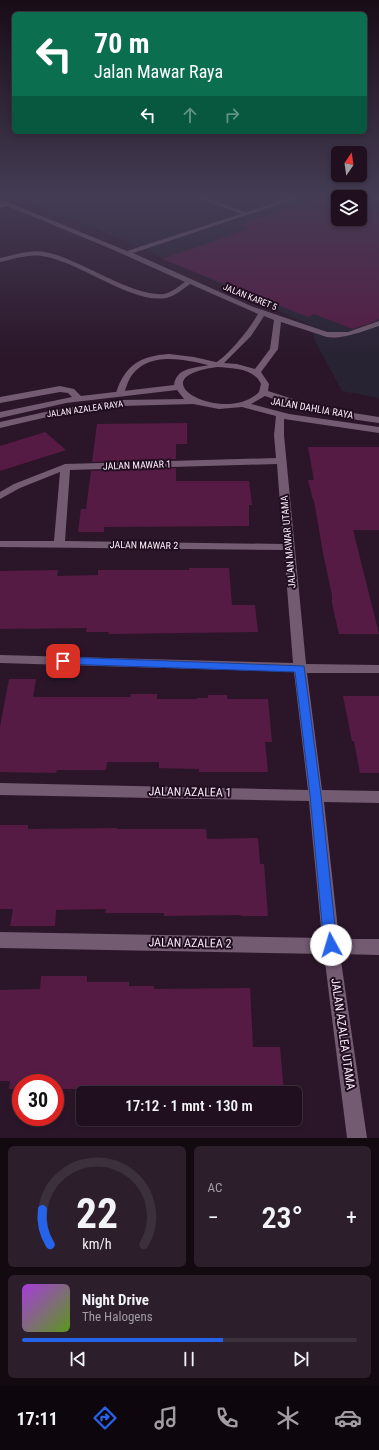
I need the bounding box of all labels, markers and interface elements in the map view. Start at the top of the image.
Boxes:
text: 70 m [94,27,150,60]
icon: left [28,28,80,80]
text: Jalan Mawar Raya [94,61,223,82]
icon: left [137,104,159,126]
icon: ahead [179,104,201,126]
icon: right [221,104,243,126]
north arrow [331,146,367,182]
map controls [331,146,367,226]
button: layers [331,190,367,226]
street label: JALAN KARET 5 [222,282,279,313]
street label: JALAN DAHLIA RAYA [270,395,354,421]
street label: JALAN AZALEA RAYA [46,399,124,419]
street label: JALAN MAWAR 1 [103,458,171,472]
street label: JALAN MAWAR UTAMA [278,495,298,589]
street label: JALAN MAWAR 2 [110,539,178,551]
pin [46,644,80,678]
icon: arrive [52,650,74,672]
street label: JALAN AZALEA 1 [148,784,232,800]
position arrow [310,924,352,966]
street label: JALAN AZALEA 2 [148,935,232,951]
street label: JALAN AZALEA UTAMA [328,977,358,1091]
speed limit sign: 30 [12,1074,64,1126]
text: 17:12 · 1 mnt · 130 m [125,1097,253,1115]
text: AC [208,1180,222,1195]
text: 22 [76,1188,118,1237]
text: 23° [261,1200,303,1235]
text: − [208,1205,219,1230]
text: + [346,1205,357,1230]
text: km/h [82,1235,111,1251]
text: Night Drive [82,1291,149,1309]
text: The Halogens [82,1309,153,1324]
icon: previous [67,1348,89,1370]
icon: pause [178,1348,200,1370]
icon: next [290,1348,312,1370]
icon: directions [91,1404,119,1432]
icon: music [152,1404,180,1432]
icon: phone [213,1404,241,1432]
icon: climate [274,1404,302,1432]
icon: car [334,1404,362,1432]
text: 17:11 [16,1408,58,1429]

